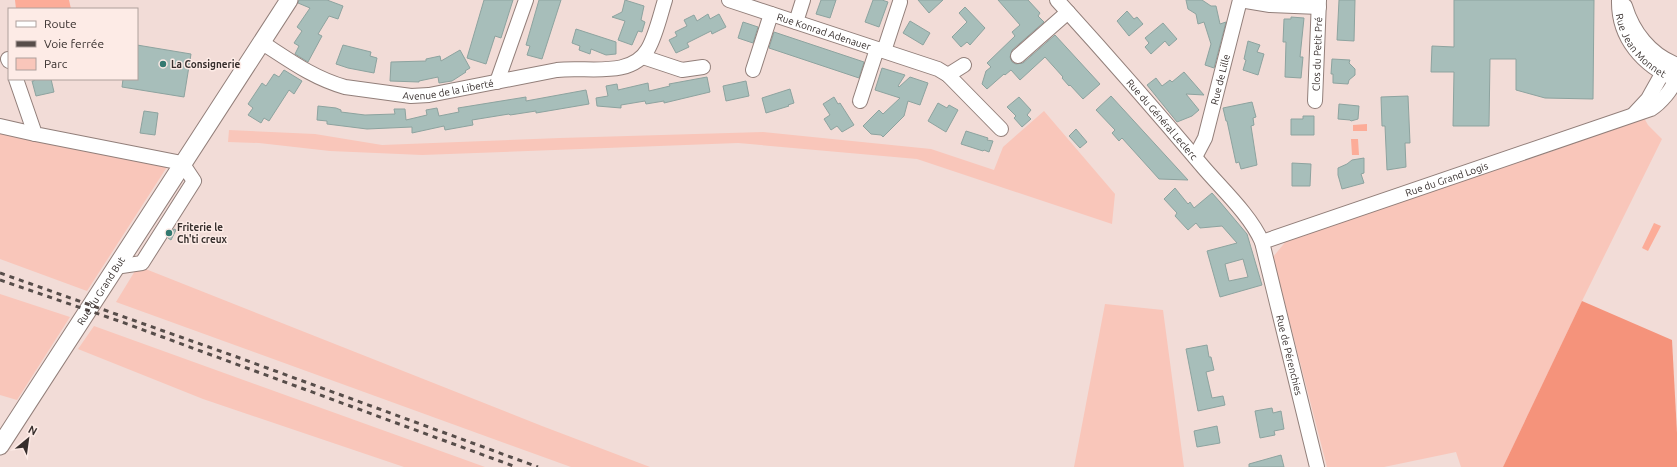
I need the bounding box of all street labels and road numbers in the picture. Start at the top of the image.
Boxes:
street label: Rue Konrad Adenauer [775,11,872,53]
street label: Rue Jean Monnet [1614,13,1668,80]
street label: Clos du Petit Pré [1310,17,1324,91]
street label: Rue de Lille [1209,53,1232,106]
street label: Rue du Général Leclerc [1124,77,1200,162]
street label: Avenue de la Liberté [402,78,495,102]
street label: Rue du Grand Logis [1404,160,1489,199]
street label: Rue du Grand But [75,255,127,327]
street label: Rue de Pérenchies [1274,314,1304,397]

